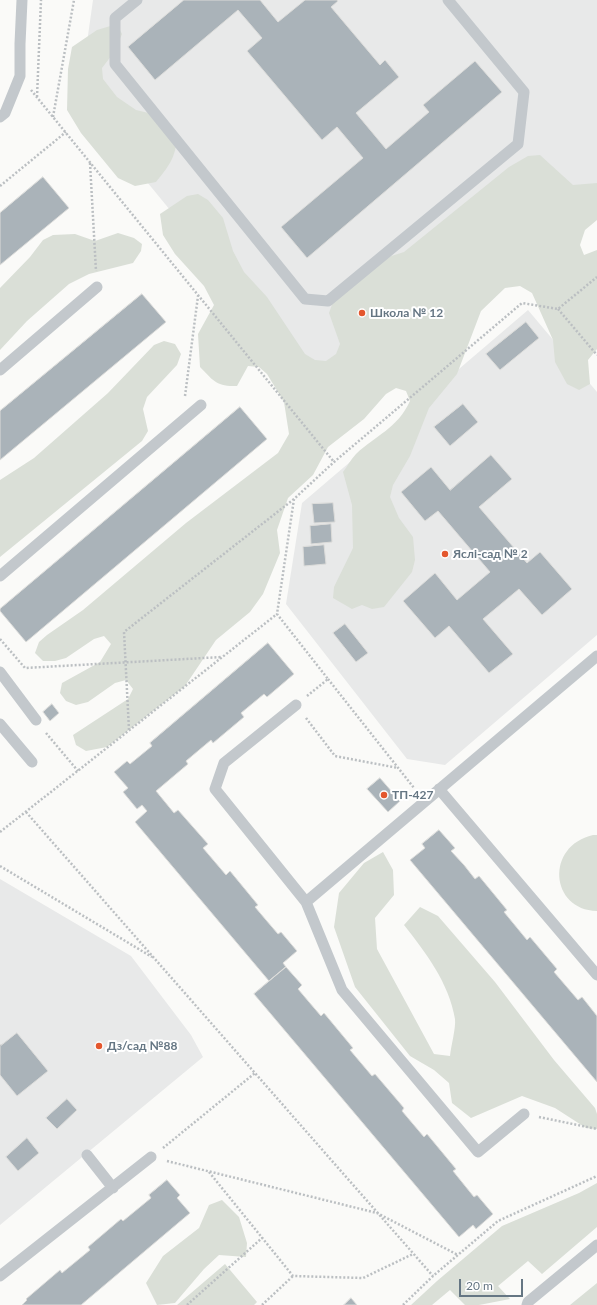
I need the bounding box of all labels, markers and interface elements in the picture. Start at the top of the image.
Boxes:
place label: Школа № 12 [370,306,443,320]
marker: Школа № 12 [357,308,367,318]
place label: Яслі-сад № 2 [453,547,528,561]
marker: Яслі-сад № 2 [440,549,450,559]
place label: ТП-427 [392,788,434,802]
marker: ТП-427 [379,790,389,800]
place label: Дз/сад №88 [107,1039,178,1053]
marker: Дз/сад №88 [94,1041,104,1051]
scale bar [461,1271,525,1297]
text: 20 m [466,1278,493,1293]

